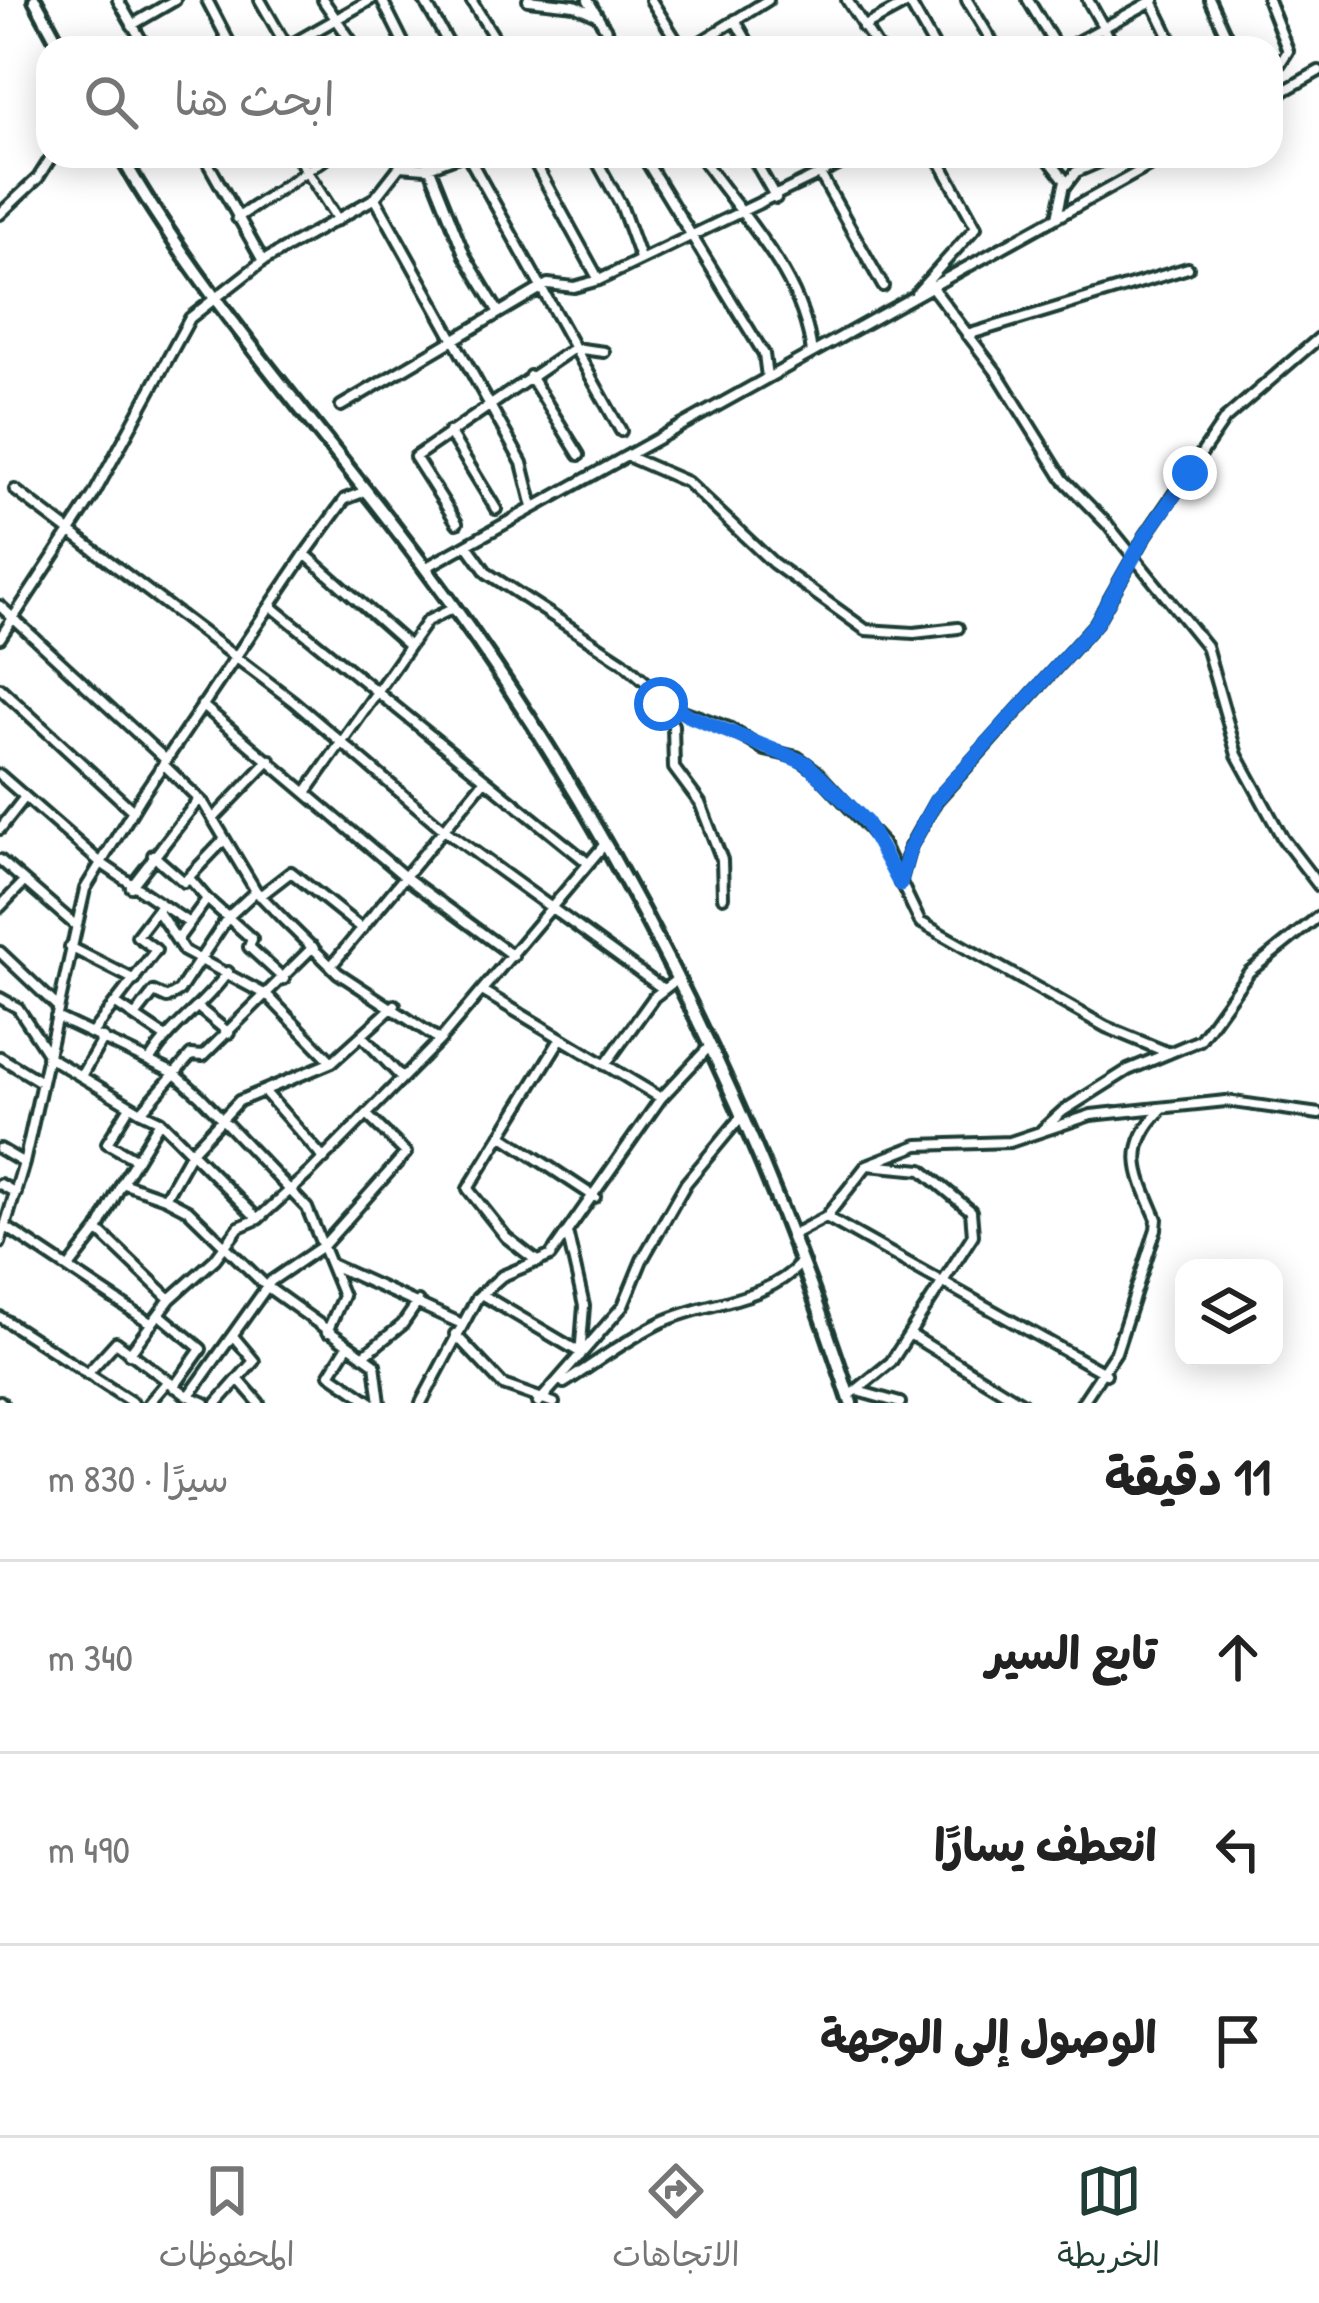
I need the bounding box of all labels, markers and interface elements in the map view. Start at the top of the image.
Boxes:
search box [36,36,1283,168]
text: ابحث هنا [174,68,335,129]
icon: search [78,69,144,135]
route end [1163,446,1217,500]
route start [634,677,688,731]
map controls [1175,1259,1283,1367]
button: layers [1175,1259,1283,1367]
text: 11 دقيقة [1105,1442,1271,1511]
text: سيرًا · 830 m [48,1451,229,1504]
text: تابع السير [986,1622,1157,1683]
icon: ahead [1205,1624,1271,1690]
text: 340 m [48,1630,133,1683]
text: انعطف يسارًا [934,1814,1157,1875]
icon: left [1205,1816,1271,1882]
text: 490 m [48,1822,130,1875]
text: الوصول إلى الوجهة [820,2006,1157,2067]
icon: arrive [1205,2008,1271,2074]
tab: المحفوظات [159,2158,295,2284]
tab: الاتجاهات [612,2158,740,2284]
tab: الخريطة [1057,2158,1160,2284]

